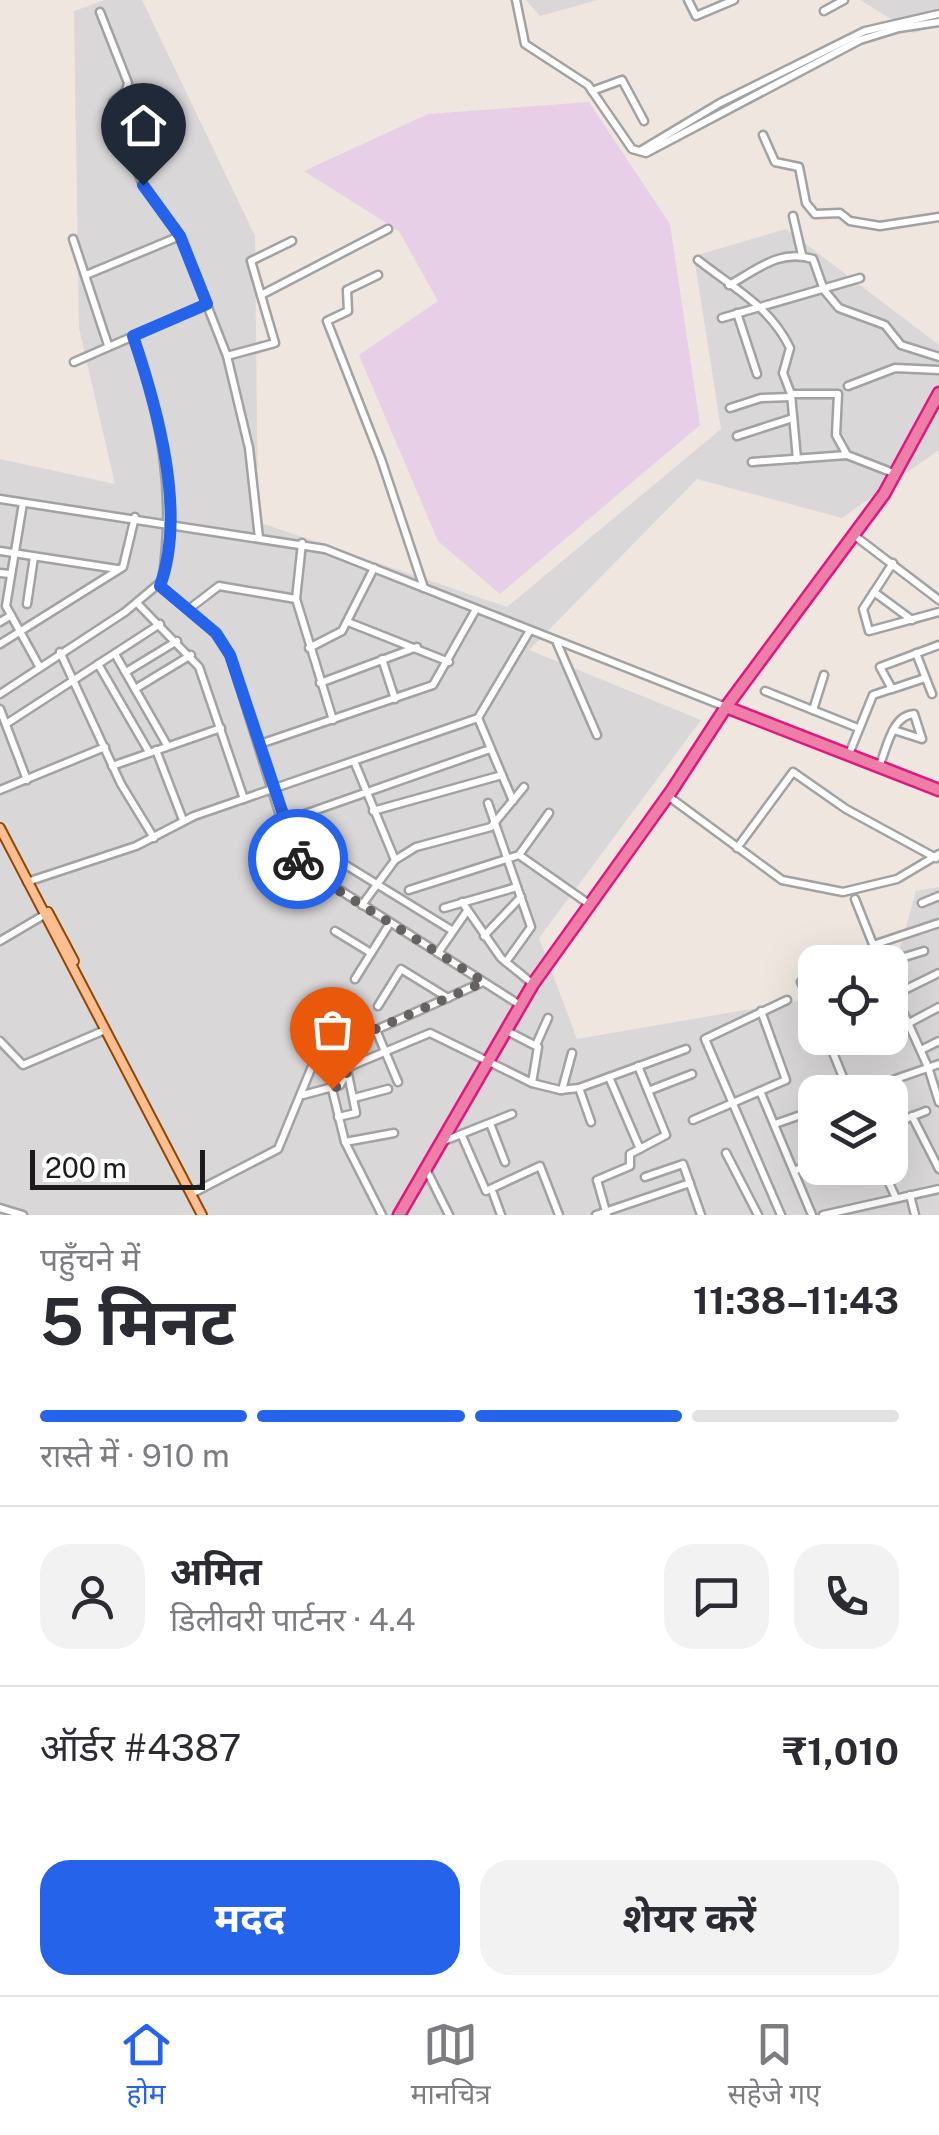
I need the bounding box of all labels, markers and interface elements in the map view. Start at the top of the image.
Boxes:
pin [101,83,186,186]
icon: home [116,98,171,153]
courier [248,809,348,909]
icon: bike [271,832,326,887]
map controls [798,945,908,1185]
button: locate [798,945,908,1055]
pin [290,987,375,1090]
icon: bag [305,1002,360,1057]
button: layers [798,1075,908,1185]
scale bar [30,1145,205,1190]
text: 200 m [45,1151,127,1184]
text: पहुँचने में [40,1241,140,1278]
text: 11:38–11:43 [693,1278,899,1323]
text: 5 मिनट [40,1283,235,1360]
text: रास्ते में · 910 m [40,1437,230,1474]
button: person [40,1544,145,1649]
button: chat [664,1544,769,1649]
button: phone [794,1544,899,1649]
text: अमित [170,1549,262,1594]
text: डिलीवरी पार्टनर · 4.4 [170,1601,416,1638]
text: ऑर्डर #4387 [40,1725,241,1770]
text: ₹1,010 [783,1729,899,1774]
button: मदद [40,1860,460,1975]
button: शेयर करें [480,1860,899,1975]
tab: होम [119,2017,174,2115]
tab: मानचित्र [411,2017,491,2115]
tab: सहेजे गए [728,2017,820,2115]

